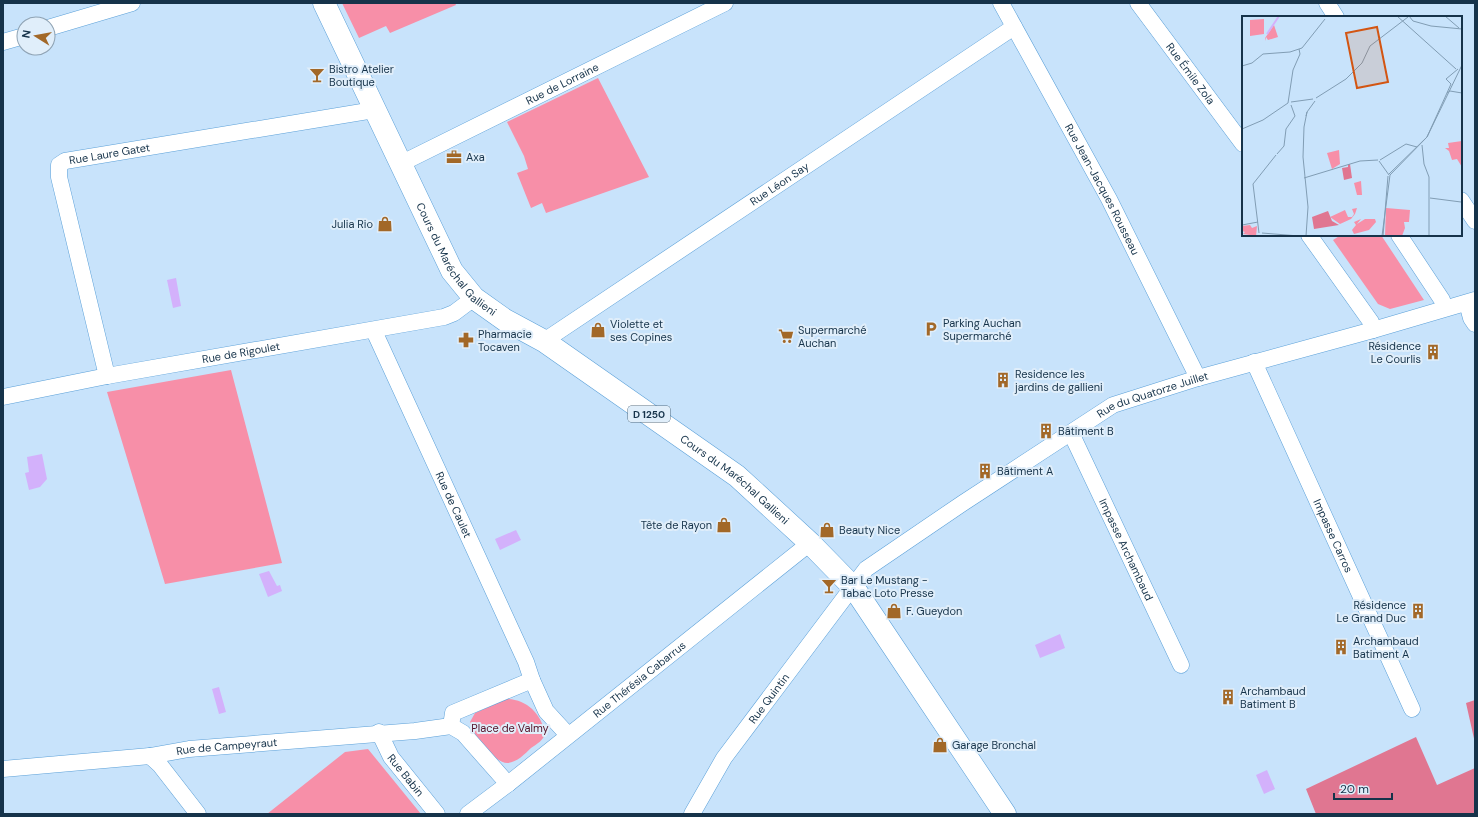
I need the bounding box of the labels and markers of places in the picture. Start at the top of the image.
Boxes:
place label: Bistro Atelier Boutique [329,62,394,89]
bar icon: Bistro Atelier Boutique [308,66,326,84]
office icon: Axa [445,148,463,166]
place label: Axa [466,150,485,164]
shop icon: Julia Rio [376,215,394,233]
place label: Julia Rio [331,217,373,231]
place label: Parking Auchan Supermarché [943,316,1021,343]
place label: Violette et ses Copines [610,317,672,344]
parking icon: Parking Auchan Supermarché [922,320,940,338]
shop icon: Violette et ses Copines [589,321,607,339]
place label: Supermarché Auchan [798,323,866,350]
place label: Pharmacie Tocaven [478,327,532,354]
supermarket icon: Supermarché Auchan [777,327,795,345]
pharmacy icon: Pharmacie Tocaven [457,331,475,349]
place label: Résidence Le Courlis [1368,339,1421,366]
building icon: Résidence Le Courlis [1424,343,1442,361]
place label: Residence les jardins de gallieni [1014,367,1103,394]
building icon: Residence les jardins de gallieni [994,371,1012,389]
building icon: Bâtiment B [1037,422,1055,440]
place label: Bâtiment B [1058,424,1114,438]
building icon: Bâtiment A [976,462,994,480]
place label: Bâtiment A [997,464,1053,478]
shop icon: Tête de Rayon [715,516,733,534]
place label: Tête de Rayon [641,518,712,532]
shop icon: Beauty Nice [818,521,836,539]
place label: Beauty Nice [839,523,900,537]
place label: Bar Le Mustang - Tabac Loto Presse [841,573,934,600]
bar icon: Bar Le Mustang - Tabac Loto Presse [820,577,838,595]
place label: Résidence Le Grand Duc [1337,598,1406,625]
shop icon: F. Gueydon [885,602,903,620]
building icon: Résidence Le Grand Duc [1409,602,1427,620]
place label: F. Gueydon [906,604,962,618]
place label: Archambaud Batiment A [1353,634,1419,661]
building icon: Archambaud Batiment A [1332,638,1350,656]
place label: Archambaud Batiment B [1240,684,1306,711]
building icon: Archambaud Batiment B [1219,688,1237,706]
shop icon: Garage Bronchal [931,736,949,754]
place label: Garage Bronchal [952,738,1036,752]

